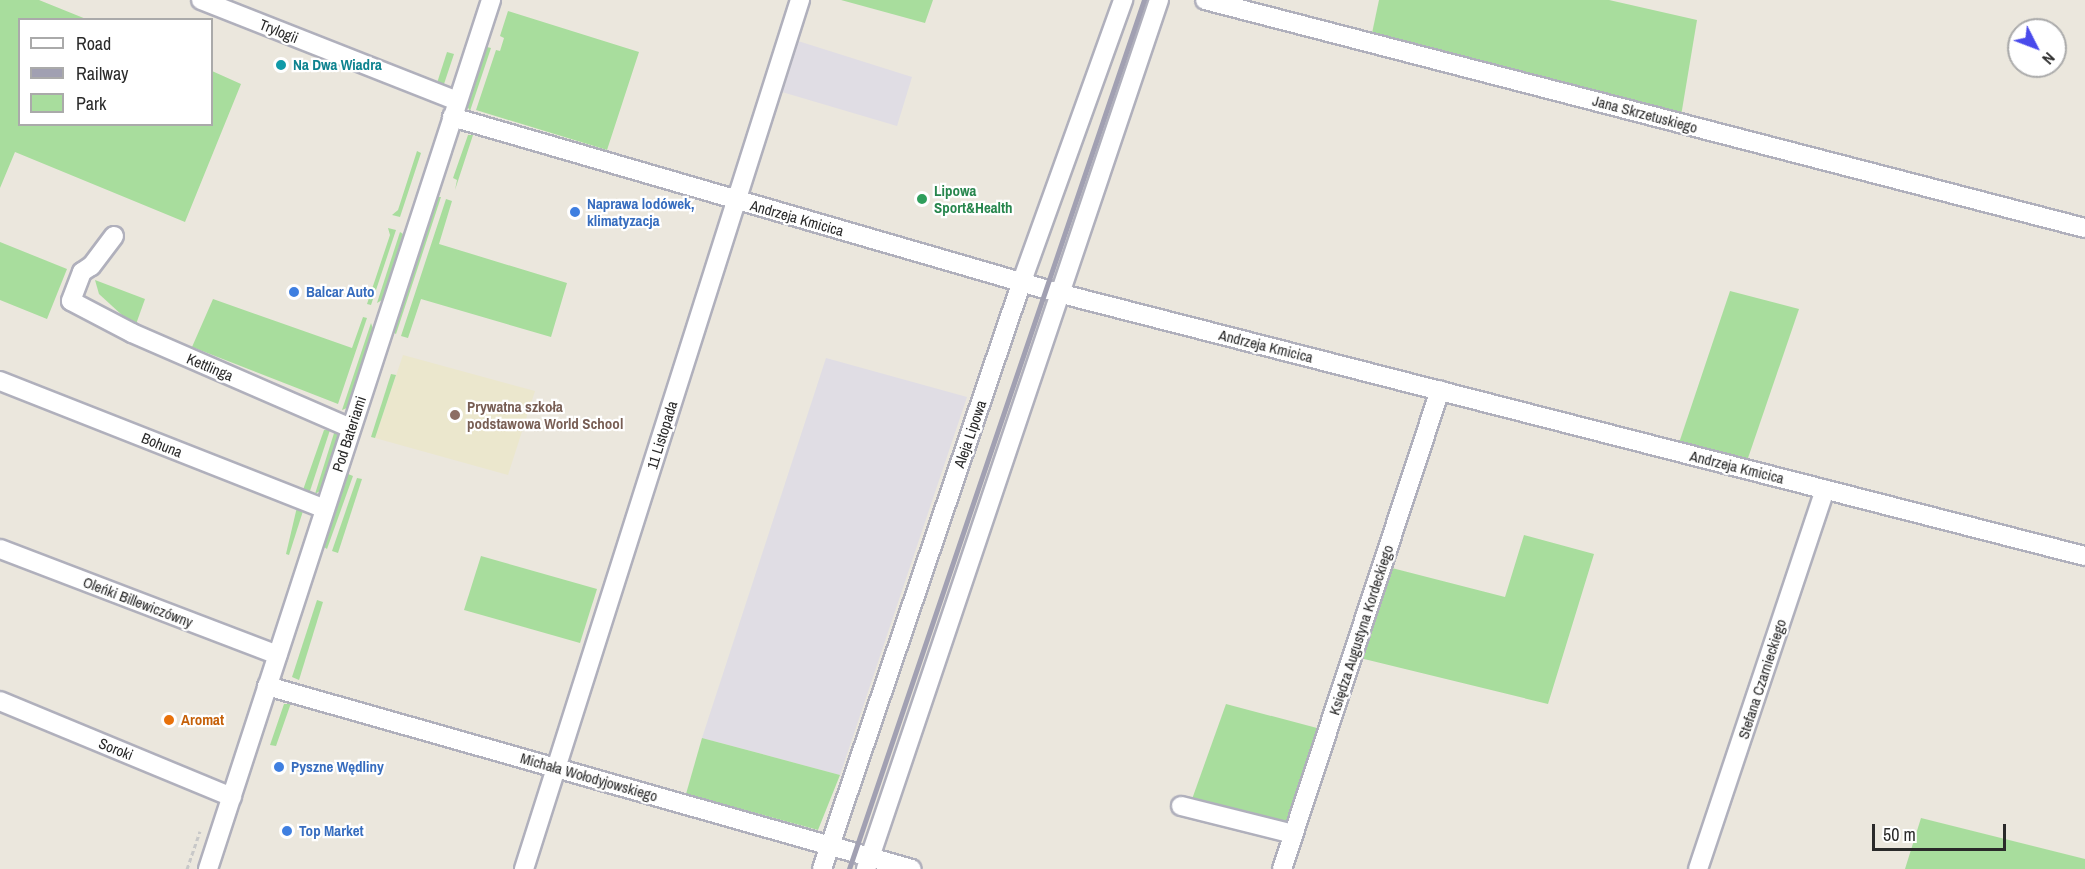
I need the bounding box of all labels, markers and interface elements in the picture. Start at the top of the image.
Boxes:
street label: Trylogii [257,15,301,47]
legend [18,18,213,126]
north arrow [2007,18,2067,78]
text: Road [76,31,111,56]
text: N [2038,48,2060,70]
place label: Na Dwa Wiadra [293,56,382,74]
marker: Na Dwa Wiadra [274,58,288,72]
text: Railway [76,61,129,86]
text: Park [76,91,106,116]
street label: Jana Skrzetuskiego [1590,91,1700,137]
place label: Lipowa Sport&Health [934,181,1013,216]
marker: Lipowa Sport&Health [915,192,929,206]
place label: Naprawa lodówek, klimatyzacja [587,194,694,229]
street label: Andrzeja Kmicica [748,196,846,240]
marker: Naprawa lodówek, klimatyzacja [568,205,582,219]
place label: Balcar Auto [306,283,375,301]
marker: Balcar Auto [287,285,301,299]
street label: Andrzeja Kmicica [1217,326,1315,366]
street label: Kettlinga [184,349,236,385]
street label: Pod Bateriami [328,394,370,474]
place label: Prywatna szkoła podstawowa World School [467,397,623,432]
street label: Aleja Lipowa [950,398,990,470]
street label: 11 Listopada [643,399,681,471]
marker: Prywatna szkoła podstawowa World School [448,408,462,422]
street label: Bohuna [139,429,185,461]
street label: Andrzeja Kmicica [1688,447,1786,487]
street label: Księdza Augustyna Kordeckiego [1325,542,1397,718]
street label: Oleńki Billewiczówny [81,573,195,631]
street label: Stefana Czarnieckiego [1734,617,1790,741]
place label: Aromat [181,711,224,729]
marker: Aromat [162,713,176,727]
street label: Soroki [96,734,136,764]
street label: Michała Wołodyjowskiego [518,749,660,805]
place label: Pyszne Wędliny [291,758,384,776]
marker: Pyszne Wędliny [272,760,286,774]
scale bar [1875,812,2008,850]
place label: Top Market [299,822,364,840]
text: 50 m [1883,822,1916,847]
marker: Top Market [280,824,294,838]

